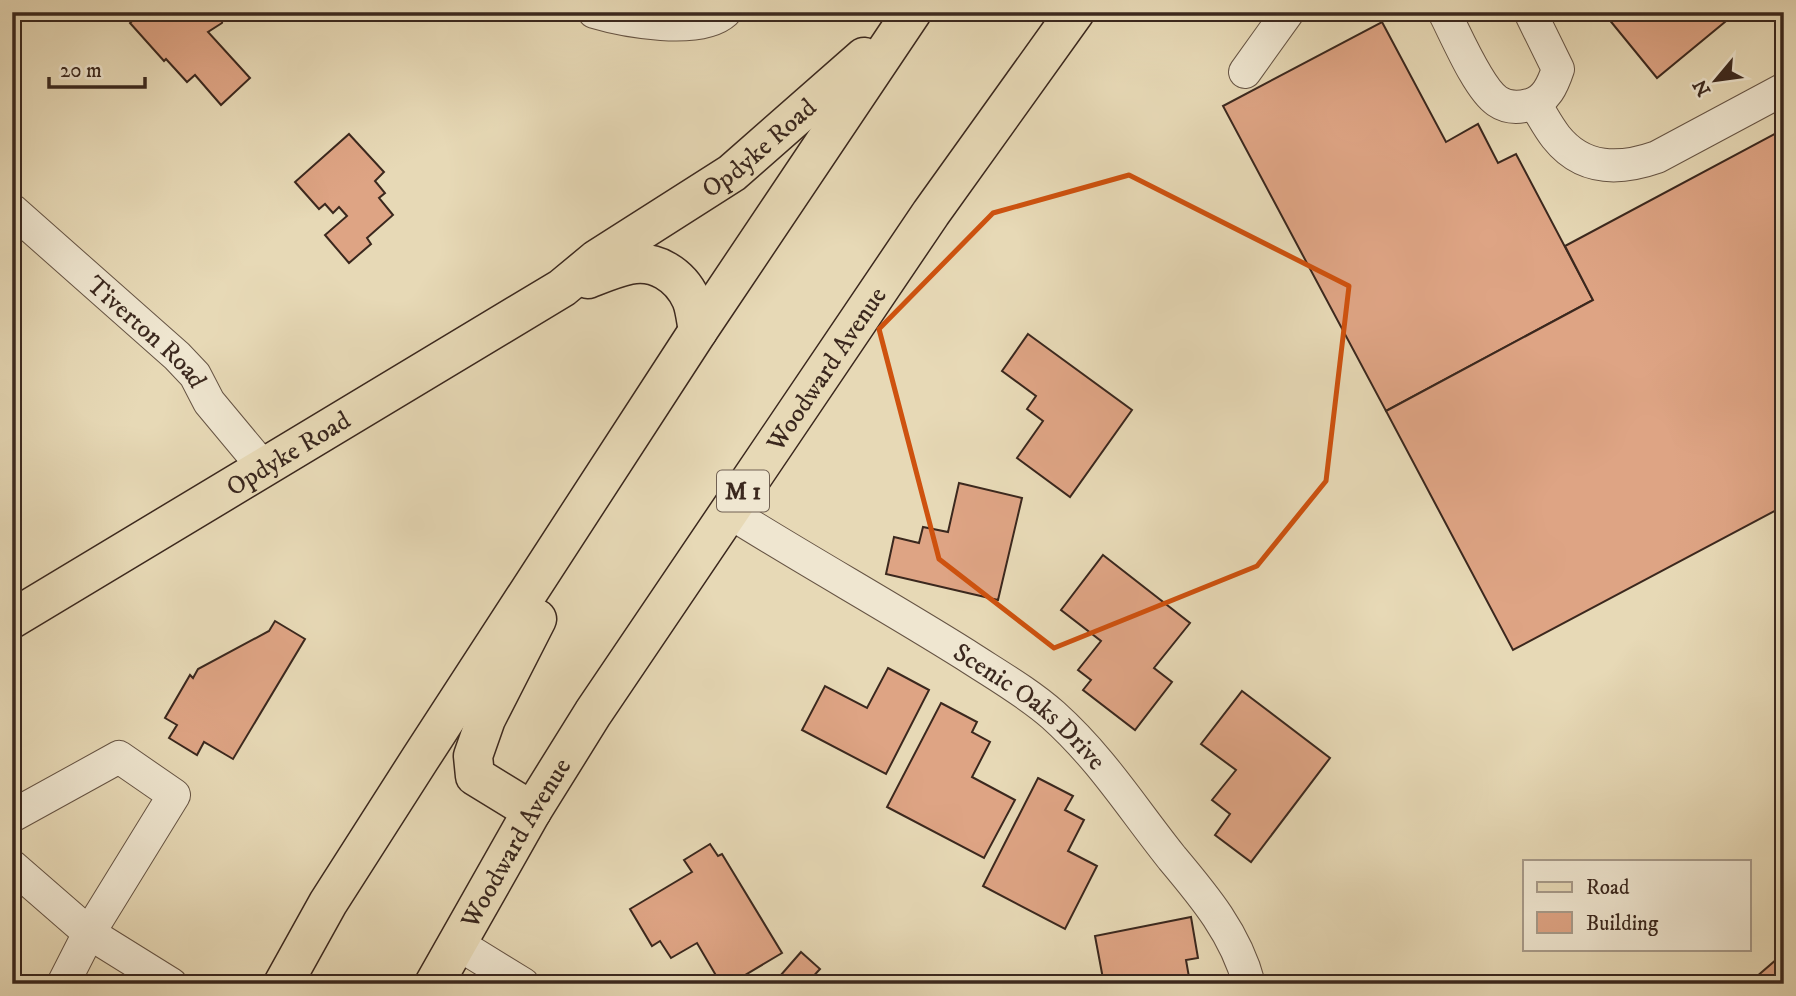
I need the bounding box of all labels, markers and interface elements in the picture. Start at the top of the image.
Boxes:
scale bar [49,46,145,90]
north arrow [1680,46,1750,116]
text: 20 m [60,58,102,84]
text: N [1688,75,1716,100]
street label: Opdyke Road [696,92,824,206]
street label: Tiverton Road [79,269,214,394]
street label: Woodward Avenue [759,281,894,459]
street label: Opdyke Road [221,404,357,504]
road number: M 1 [717,470,769,512]
street label: Scenic Oaks Drive [947,636,1113,777]
street label: Woodward Avenue [454,752,579,935]
legend [1523,860,1750,950]
text: Road [1586,875,1630,901]
text: Building [1586,911,1659,937]

